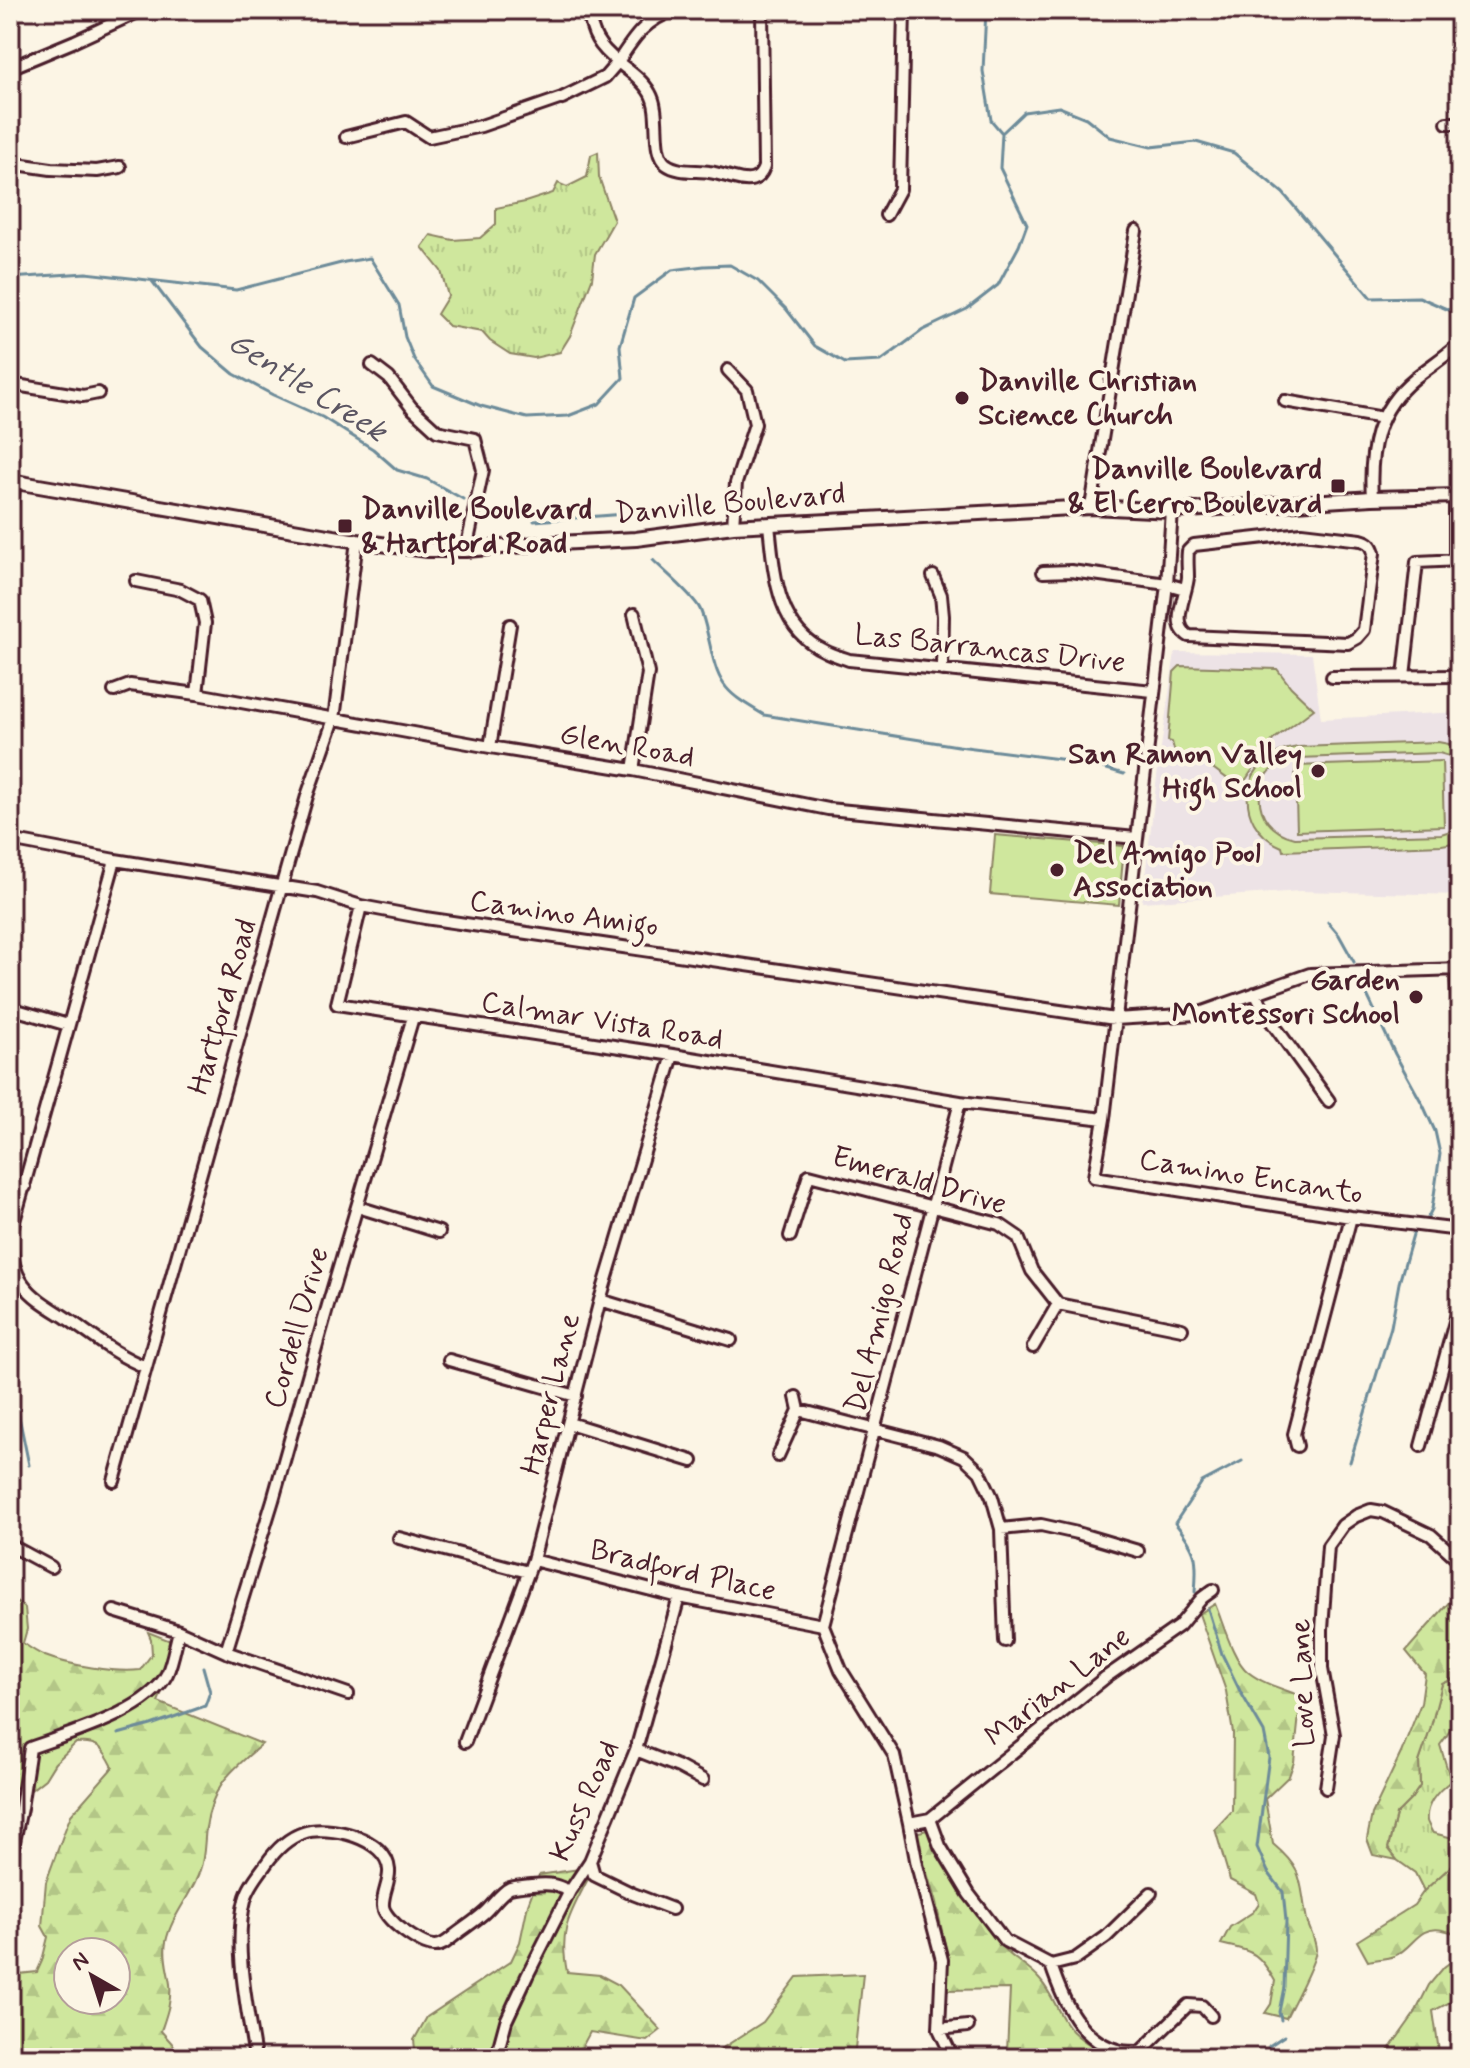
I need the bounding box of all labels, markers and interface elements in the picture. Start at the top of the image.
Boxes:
water label: Gentle Creek [220,322,396,453]
place label: Danville Christian Science Church [978,362,1197,435]
marker: Danville Christian Science Church [953,389,971,407]
place label: Danville Boulevard & El Cerro Boulevard [1067,450,1322,523]
street label: Danville Boulevard [613,474,847,534]
marker: Danville Boulevard & El Cerro Boulevard [1329,477,1347,495]
place label: Danville Boulevard & Hartford Road [361,490,592,566]
marker: Danville Boulevard & Hartford Road [336,517,354,535]
street label: Las Barrancas Drive [853,615,1127,683]
street label: Glen Road [557,715,697,777]
place label: San Ramon Valley High School [1068,735,1302,812]
marker: San Ramon Valley High School [1309,762,1327,780]
place label: Del Amigo Pool Association [1073,834,1261,907]
marker: Del Amigo Pool Association [1048,861,1066,879]
street label: Camino Amigo [467,881,661,950]
street label: Hartford Road [179,915,269,1100]
place label: Garden Montessori School [1172,961,1400,1034]
street label: Calmar Vista Road [478,983,726,1059]
marker: Garden Montessori School [1407,988,1425,1006]
street label: Emerald Drive [827,1137,1011,1225]
street label: Camino Encanto [1136,1140,1366,1214]
street label: Del Amigo Road [836,1209,924,1417]
street label: Cordell Drive [255,1243,339,1413]
street label: Harper Lane [512,1309,590,1479]
street label: Bradford Place [586,1531,780,1613]
street label: Marian Lane [977,1618,1139,1756]
street label: Love Lane [1281,1618,1325,1748]
street label: Kuss Road [541,1734,629,1868]
north arrow [52,1936,132,2016]
text: N [66,1947,95,1978]

